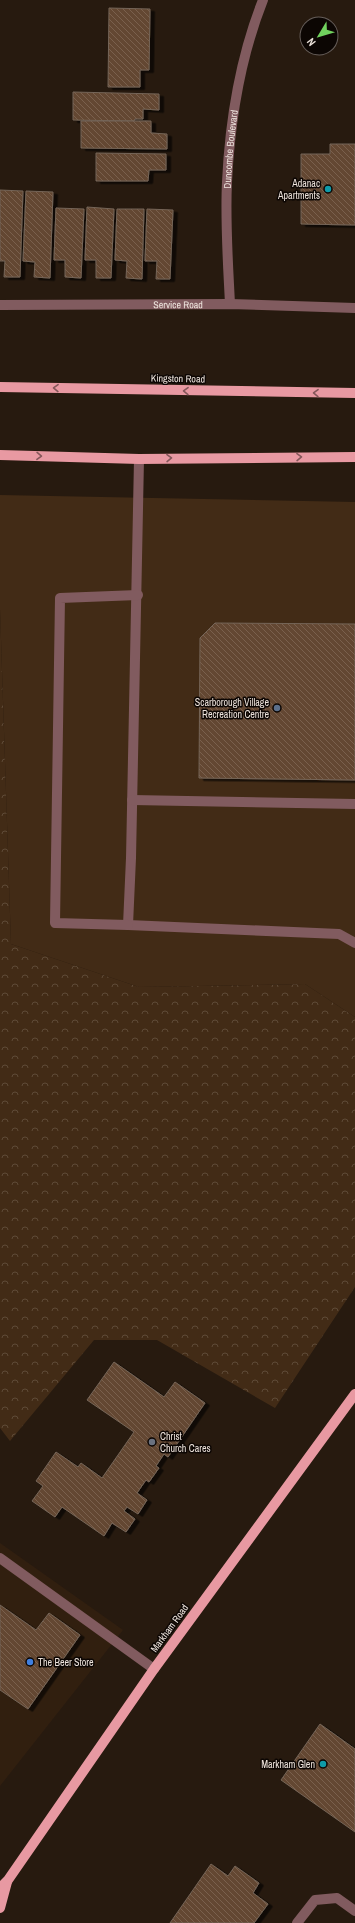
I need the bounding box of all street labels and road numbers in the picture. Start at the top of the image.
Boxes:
street label: Duncombe Boulevard [221,109,241,189]
street label: Service Road [153,298,203,311]
street label: Kingston Road [151,372,205,385]
street label: Markham Road [148,1602,191,1655]

